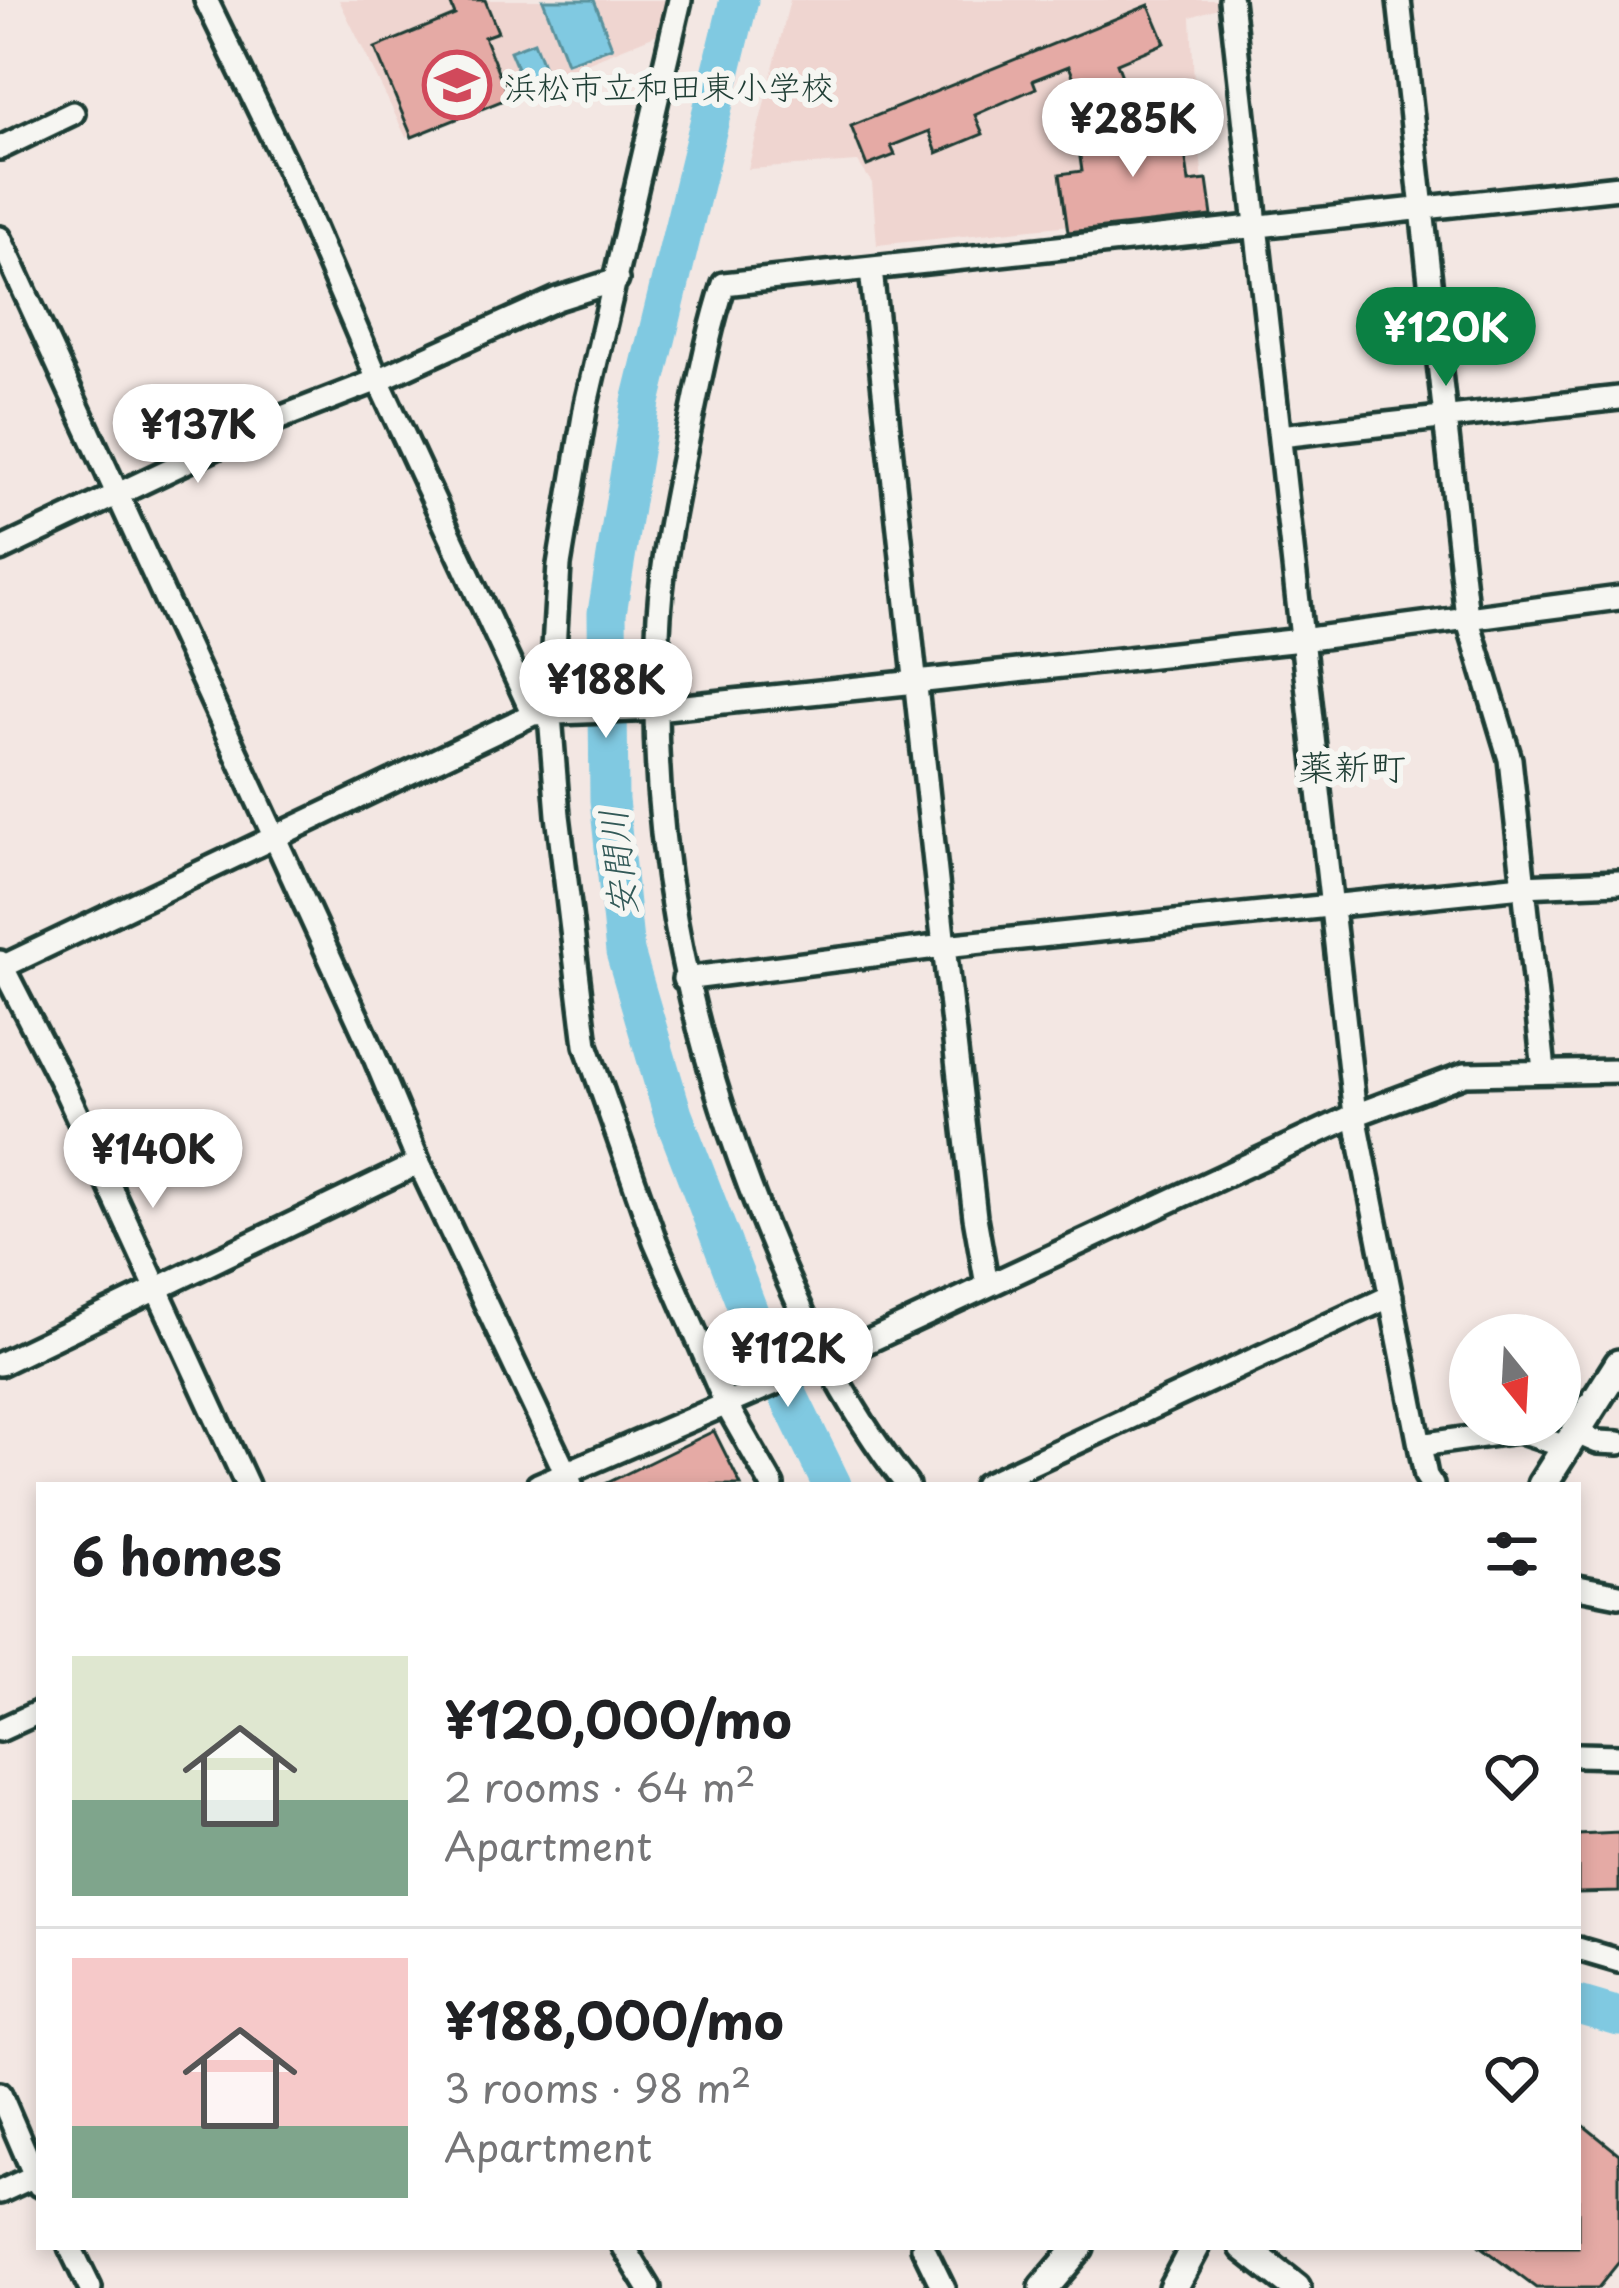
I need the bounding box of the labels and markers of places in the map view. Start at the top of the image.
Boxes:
school or university icon: 浜松市立和田東小学校 [422,50,492,120]
place label: 浜松市立和田東小学校 [504,60,834,110]
pin: ¥285K [1049,78,1217,180]
pin: ¥120K [1362,287,1530,389]
pin: ¥137K [114,384,282,486]
pin: ¥188K [522,639,690,741]
pin: ¥140K [69,1109,237,1211]
pin: ¥112K [704,1308,872,1410]

